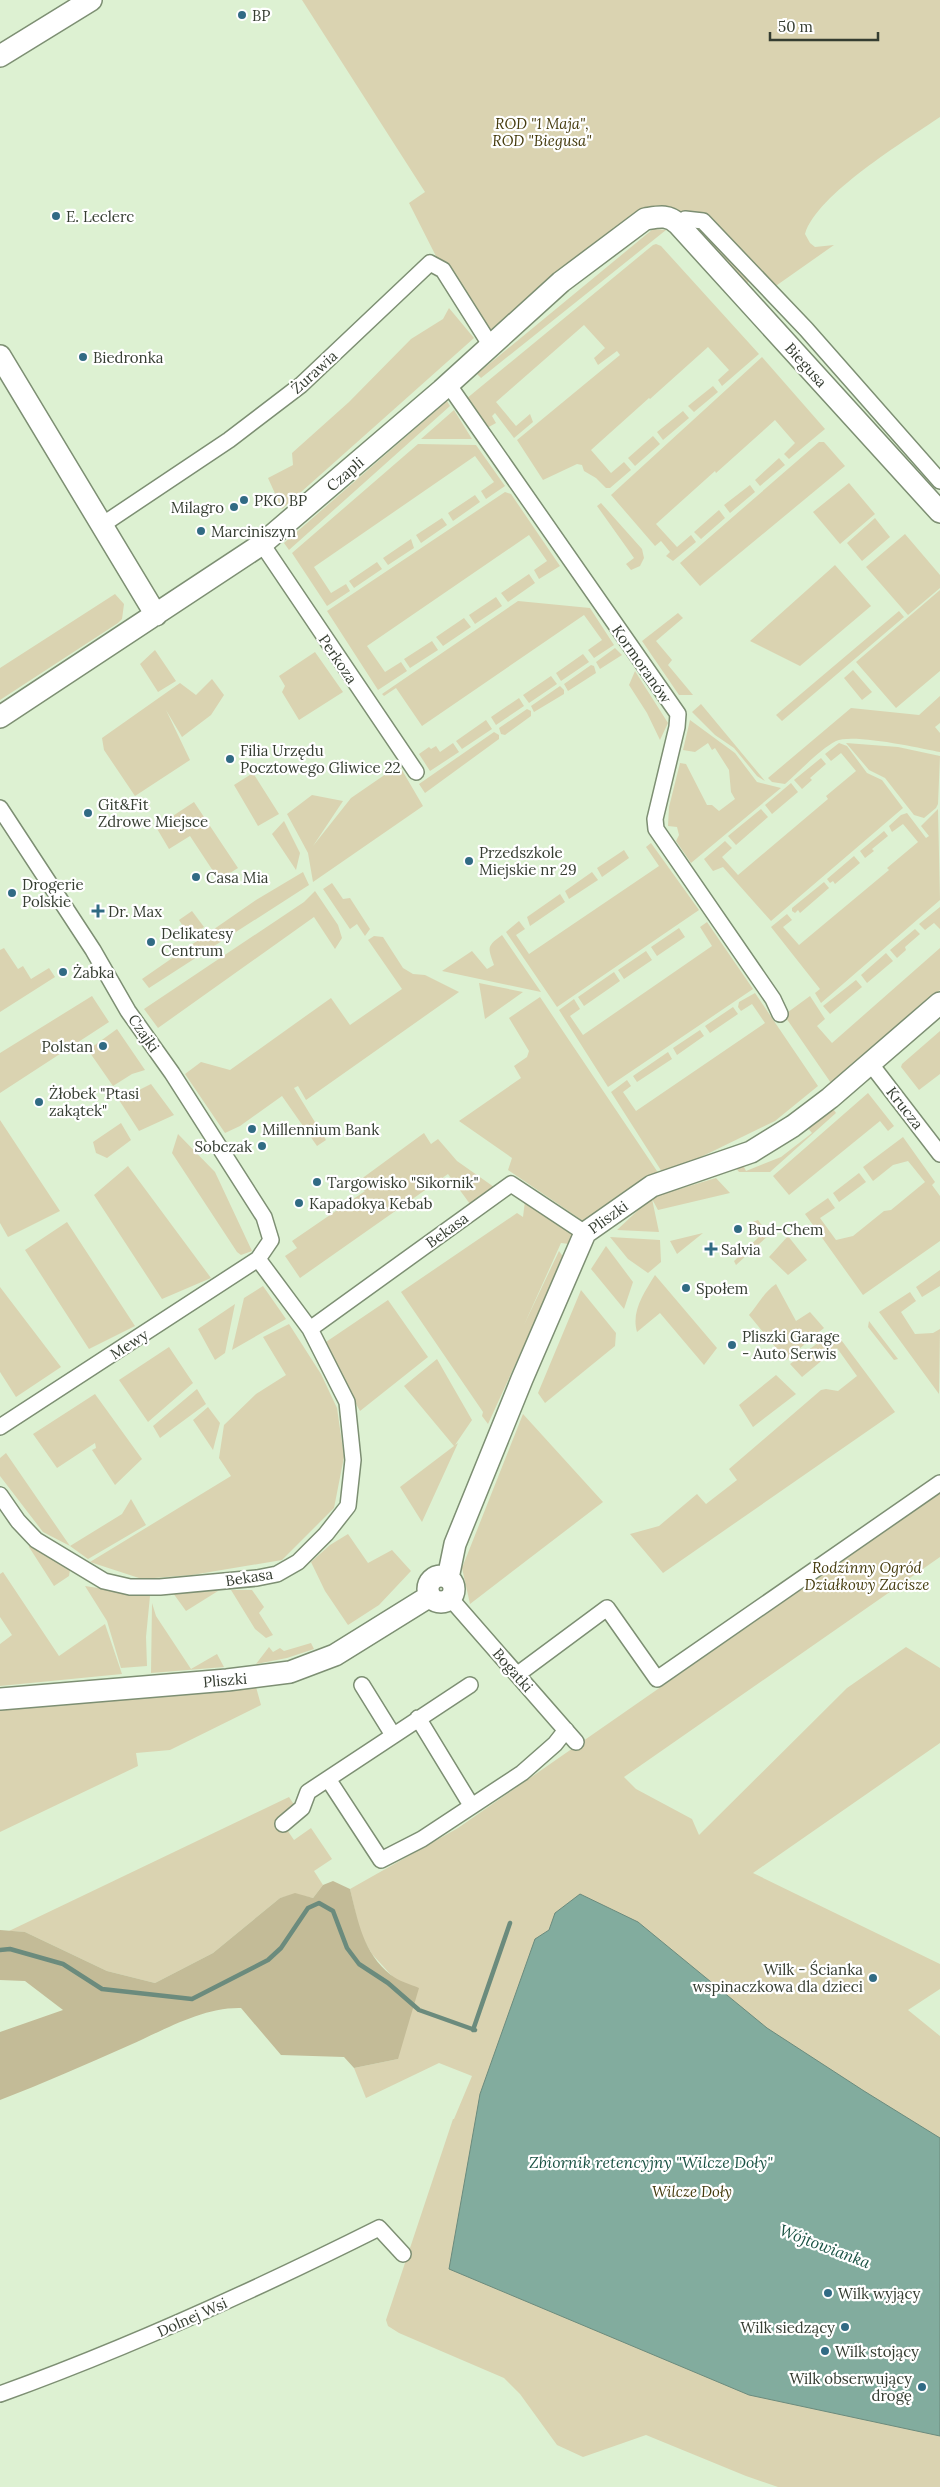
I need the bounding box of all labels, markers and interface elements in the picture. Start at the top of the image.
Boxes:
place label: BP [252,6,270,25]
marker: BP [236,9,248,21]
scale bar [770,10,878,42]
text: 50 m [778,17,813,36]
park label: ROD "1 Maja", ROD "Biegusa" [492,114,592,150]
place label: E. Leclerc [66,207,134,226]
marker: E. Leclerc [50,210,62,222]
street label: Biegusa [781,339,831,391]
street label: Żurawia [287,346,341,398]
place label: Biedronka [93,348,164,367]
marker: Biedronka [77,351,89,363]
street label: Czapli [323,453,367,495]
place label: PKO BP [254,491,307,510]
marker: PKO BP [238,494,250,506]
place label: Milagro [171,498,224,517]
marker: Milagro [228,501,240,513]
place label: Marciniszyn [211,522,296,541]
marker: Marciniszyn [195,525,207,537]
street label: Kormoranów [608,621,676,707]
street label: Perkoza [315,631,362,688]
place label: Filia Urzędu Pocztowego Gliwice 22 [240,741,401,777]
marker: Filia Urzędu Pocztowego Gliwice 22 [224,753,236,765]
place label: Git&Fit Zdrowe Miejsce [98,795,208,831]
marker: Git&Fit Zdrowe Miejsce [82,807,94,819]
place label: Przedszkole Miejskie nr 29 [479,843,577,879]
marker: Przedszkole Miejskie nr 29 [463,855,475,867]
place label: Casa Mia [206,868,269,887]
marker: Casa Mia [190,871,202,883]
place label: Drogerie Polskie [22,875,84,911]
marker: Drogerie Polskie [6,887,18,899]
place label: Dr. Max [108,902,162,921]
marker: Dr. Max [92,905,104,917]
place label: Delikatesy Centrum [161,924,233,960]
marker: Delikatesy Centrum [145,936,157,948]
place label: Żabka [73,963,115,982]
marker: Żabka [57,966,69,978]
street label: Czajki [124,1010,164,1056]
place label: Polstan [42,1037,93,1056]
marker: Polstan [97,1040,109,1052]
street label: Krucza [882,1083,928,1133]
place label: Żłobek "Ptasi zakątek" [49,1084,139,1120]
marker: Żłobek "Ptasi zakątek" [33,1096,45,1108]
place label: Millennium Bank [262,1120,379,1139]
marker: Millennium Bank [246,1123,258,1135]
place label: Sobczak [195,1137,252,1156]
marker: Sobczak [256,1140,268,1152]
place label: Targowisko "Sikornik" [327,1173,479,1192]
marker: Targowisko "Sikornik" [311,1176,323,1188]
place label: Kapadokya Kebab [309,1194,433,1213]
street label: Pliszki [585,1196,631,1238]
marker: Kapadokya Kebab [293,1197,305,1209]
street label: Bekasa [422,1208,472,1252]
place label: Bud-Chem [748,1220,824,1239]
marker: Bud-Chem [732,1223,744,1235]
place label: Salvia [721,1240,761,1259]
marker: Salvia [705,1243,717,1255]
place label: Społem [696,1279,748,1298]
marker: Społem [680,1282,692,1294]
street label: Mewy [106,1325,152,1363]
place label: Pliszki Garage - Auto Serwis [742,1327,840,1363]
marker: Pliszki Garage - Auto Serwis [726,1339,738,1351]
park label: Rodzinny Ogród Działkowy Zacisze [805,1558,929,1594]
street label: Bekasa [224,1564,274,1590]
street label: Bogatki [489,1644,537,1696]
street label: Pliszki [202,1669,248,1691]
place label: Wilk - Ścianka wspinaczkowa dla dzieci [692,1960,863,1996]
marker: Wilk - Ścianka wspinaczkowa dla dzieci [867,1972,879,1984]
water label: Zbiornik retencyjny "Wilcze Doły" [529,2152,773,2172]
park label: Wilcze Doły [652,2182,732,2201]
water label: Wójtowianka [777,2220,873,2273]
place label: Wilk wyjący [838,2284,920,2303]
marker: Wilk wyjący [822,2287,834,2299]
street label: Dolnej Wsi [154,2293,230,2341]
place label: Wilk siedzący [741,2318,835,2337]
marker: Wilk siedzący [839,2321,851,2333]
place label: Wilk stojący [835,2342,919,2361]
marker: Wilk stojący [819,2345,831,2357]
place label: Wilk obserwujący drogę [789,2369,912,2405]
marker: Wilk obserwujący drogę [916,2381,928,2393]

